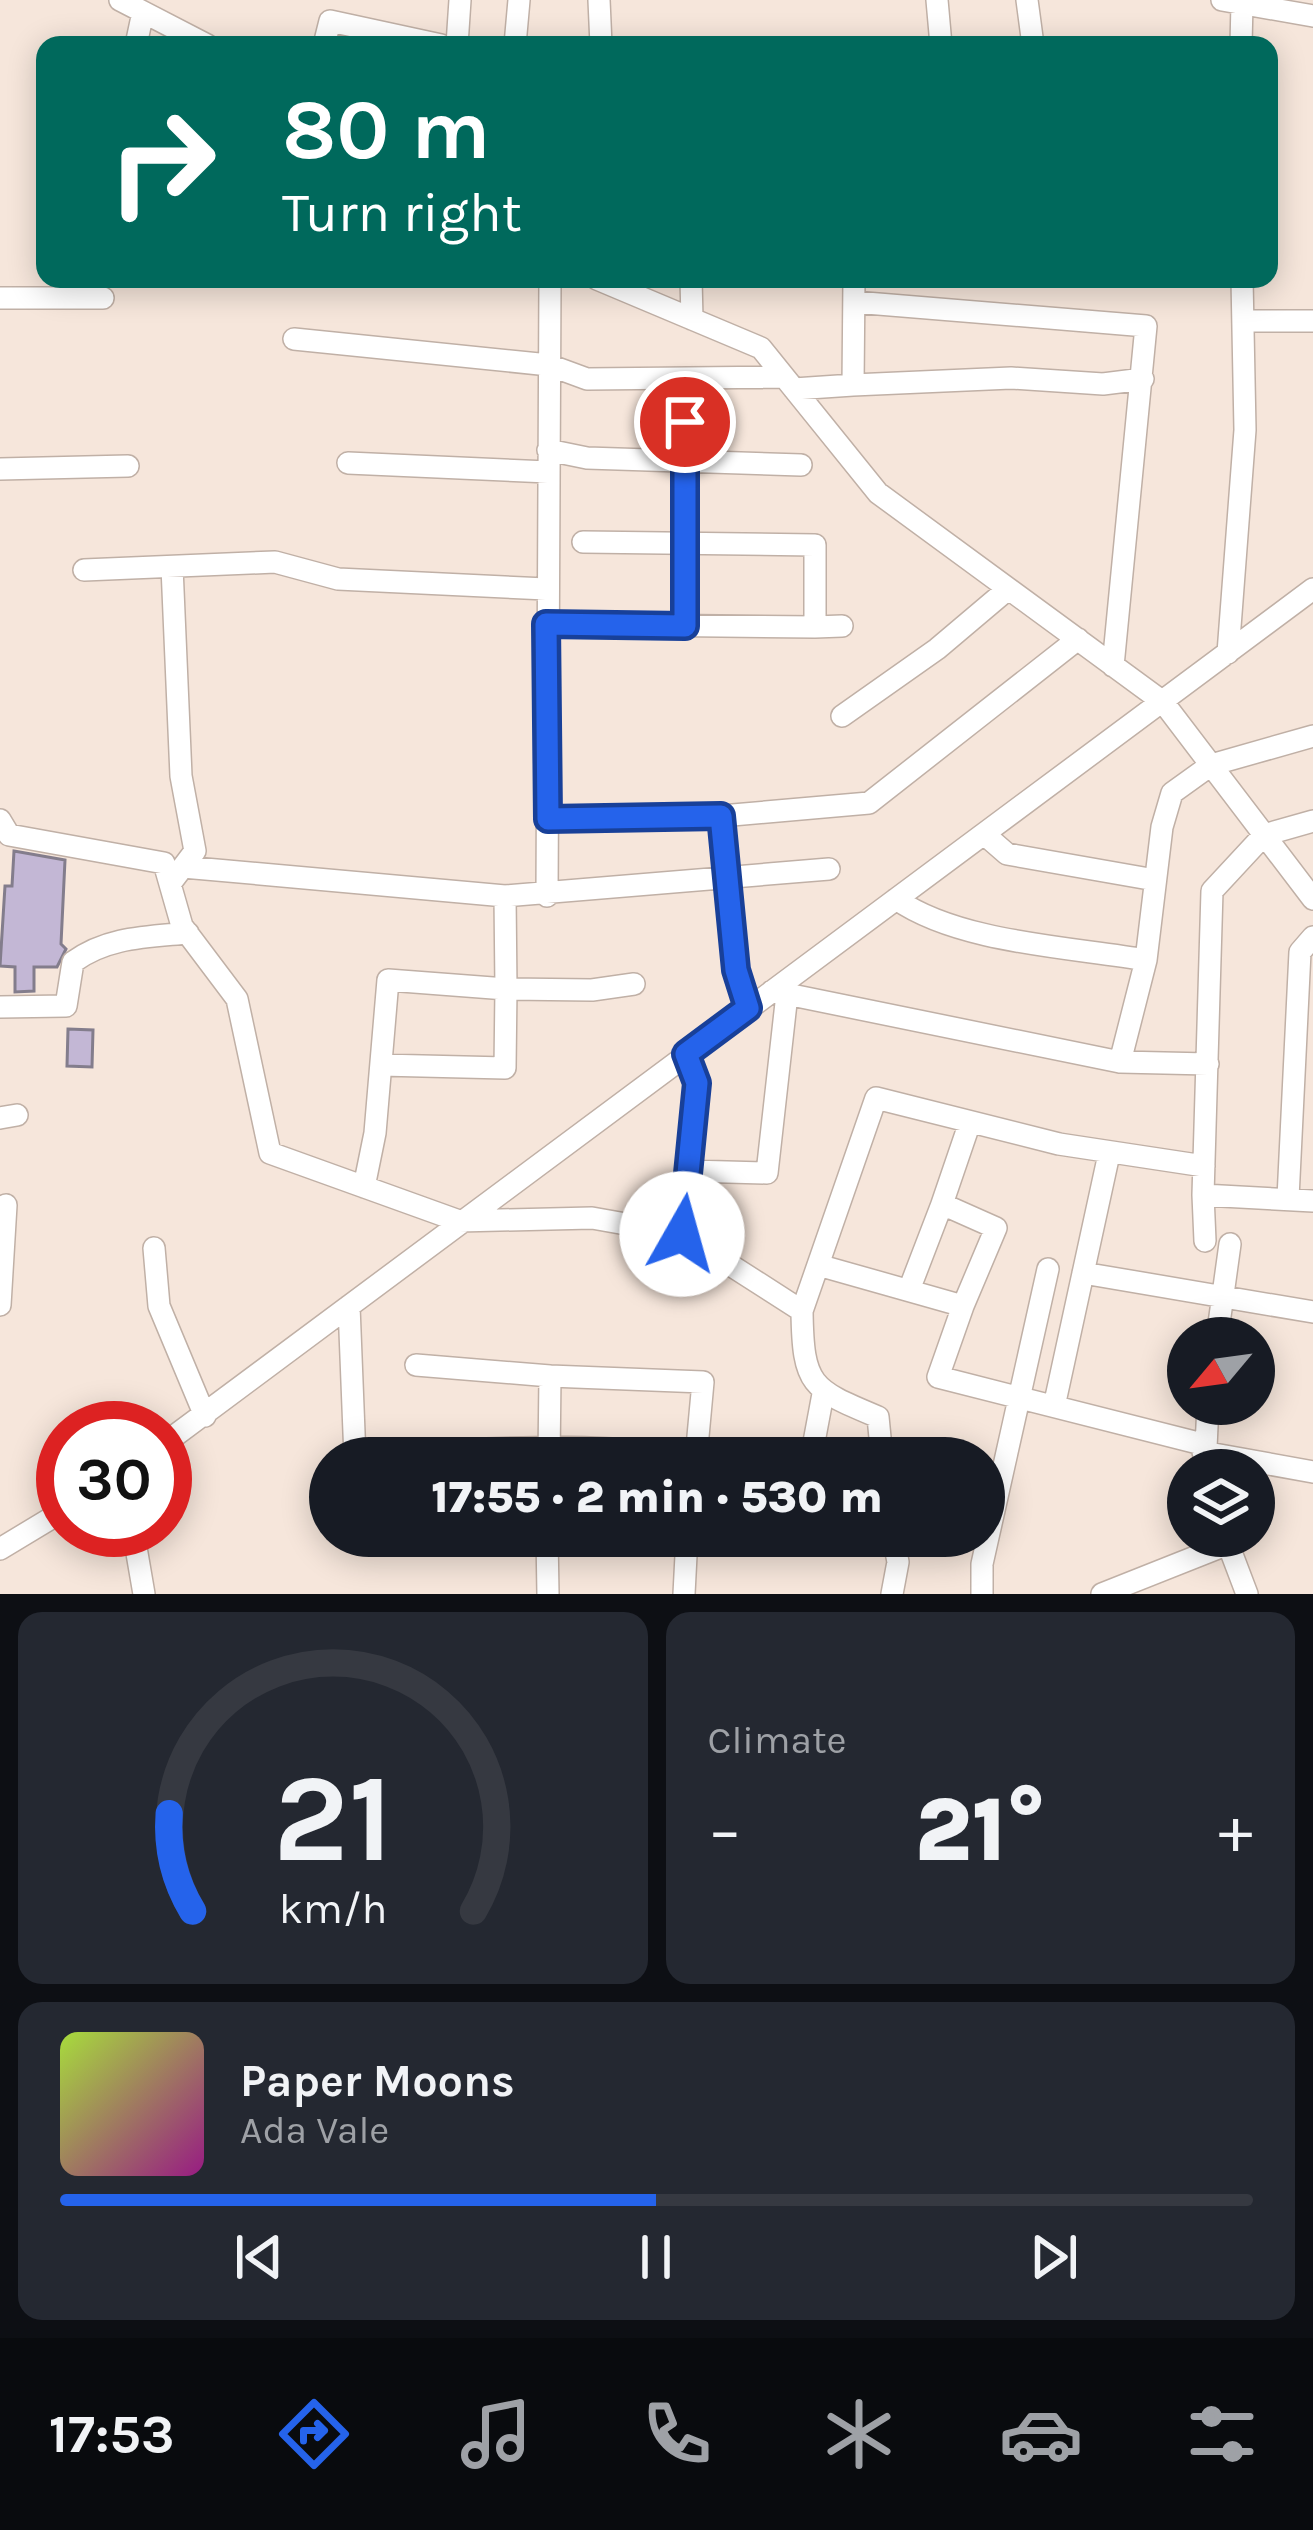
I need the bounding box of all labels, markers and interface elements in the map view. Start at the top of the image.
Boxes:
text: 80 m [282,81,490,179]
icon: right [84,84,240,240]
text: Turn right [282,181,522,245]
pin [634,371,736,473]
icon: arrive [652,389,718,455]
position arrow [619,1171,745,1297]
north arrow [1167,1317,1275,1425]
map controls [1167,1317,1275,1557]
speed limit sign: 30 [36,1401,192,1557]
button: layers [1167,1449,1275,1557]
text: 17:55 · 2 min · 530 m [431,1471,883,1523]
text: Climate [708,1717,847,1763]
text: 21 [273,1746,393,1891]
text: 21° [915,1777,1046,1883]
text: − [708,1791,742,1869]
text: + [1218,1791,1253,1869]
text: km/h [278,1884,387,1934]
text: Paper Moons [240,2055,515,2107]
text: Ada Vale [240,2107,389,2153]
icon: previous [226,2224,292,2290]
icon: pause [623,2224,689,2290]
icon: next [1021,2224,1087,2290]
icon: directions [272,2392,356,2476]
icon: music [454,2392,538,2476]
icon: phone [635,2392,719,2476]
icon: climate [817,2392,901,2476]
icon: car [999,2392,1083,2476]
icon: filters [1180,2392,1264,2476]
text: 17:53 [49,2402,174,2466]

